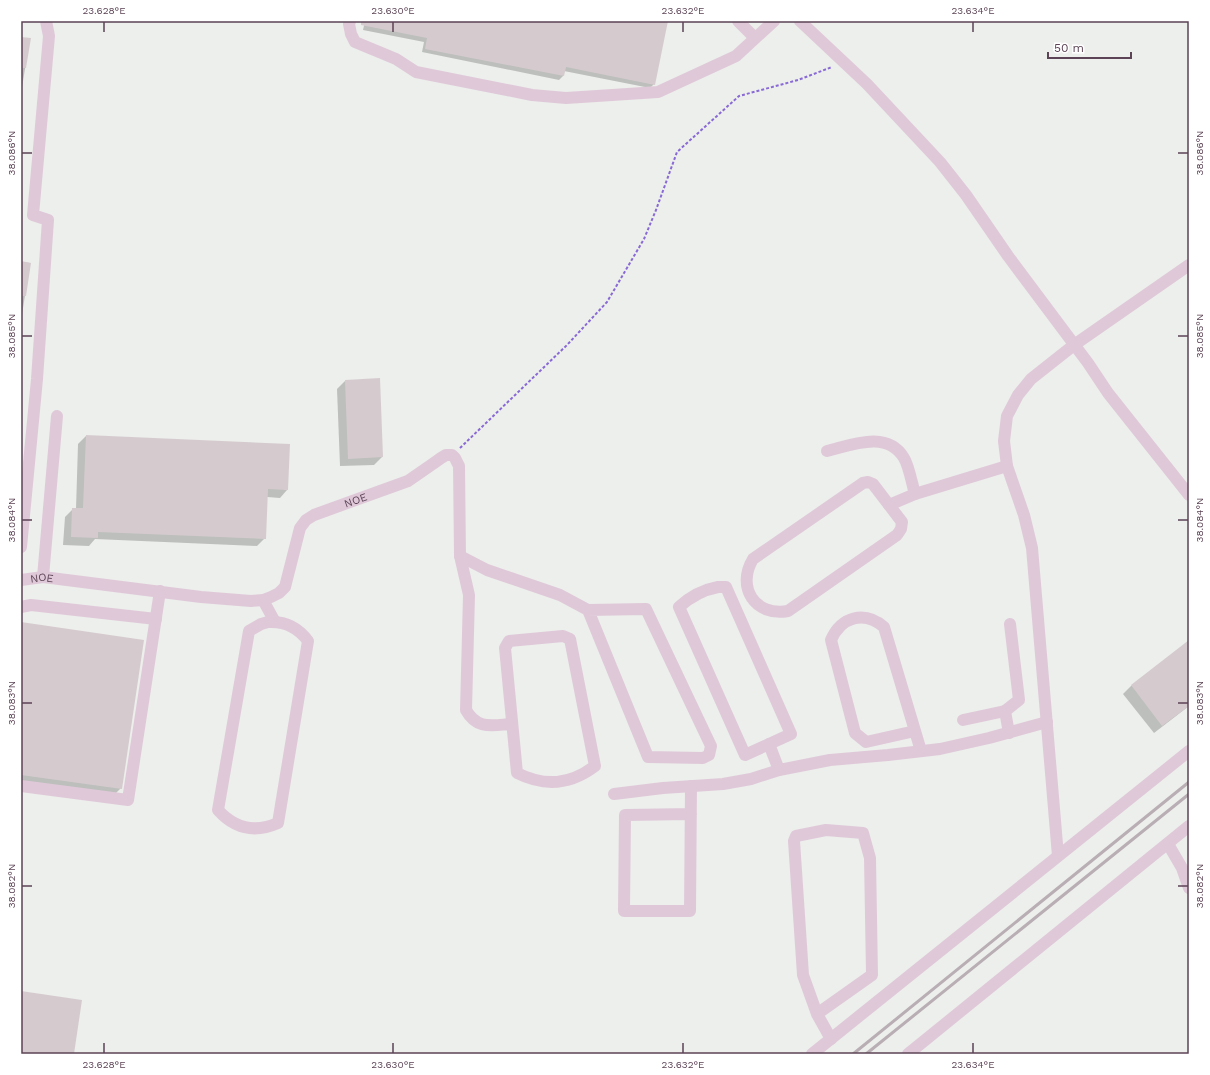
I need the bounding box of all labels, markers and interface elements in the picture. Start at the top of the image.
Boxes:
text: 23.628°E [82,5,126,16]
text: 23.630°E [371,5,415,16]
text: 23.632°E [662,5,704,16]
text: 23.634°E [951,5,995,16]
scale bar [1048,34,1131,60]
text: 50 m [1054,41,1084,55]
text: 38.086°N [6,131,17,175]
text: 38.086°N [1194,131,1205,175]
text: 38.085°N [6,314,17,358]
text: 38.085°N [1194,314,1205,358]
street label: NOE [342,490,369,511]
text: 38.084°N [6,498,17,542]
text: 38.084°N [1194,498,1205,542]
street label: NOE [29,571,54,586]
text: 38.083°N [6,681,17,725]
text: 38.083°N [1194,681,1205,725]
text: 38.082°N [6,864,17,908]
text: 38.082°N [1194,864,1205,908]
text: 23.628°E [82,1059,126,1070]
text: 23.630°E [371,1059,415,1070]
text: 23.632°E [662,1059,704,1070]
text: 23.634°E [951,1059,995,1070]

